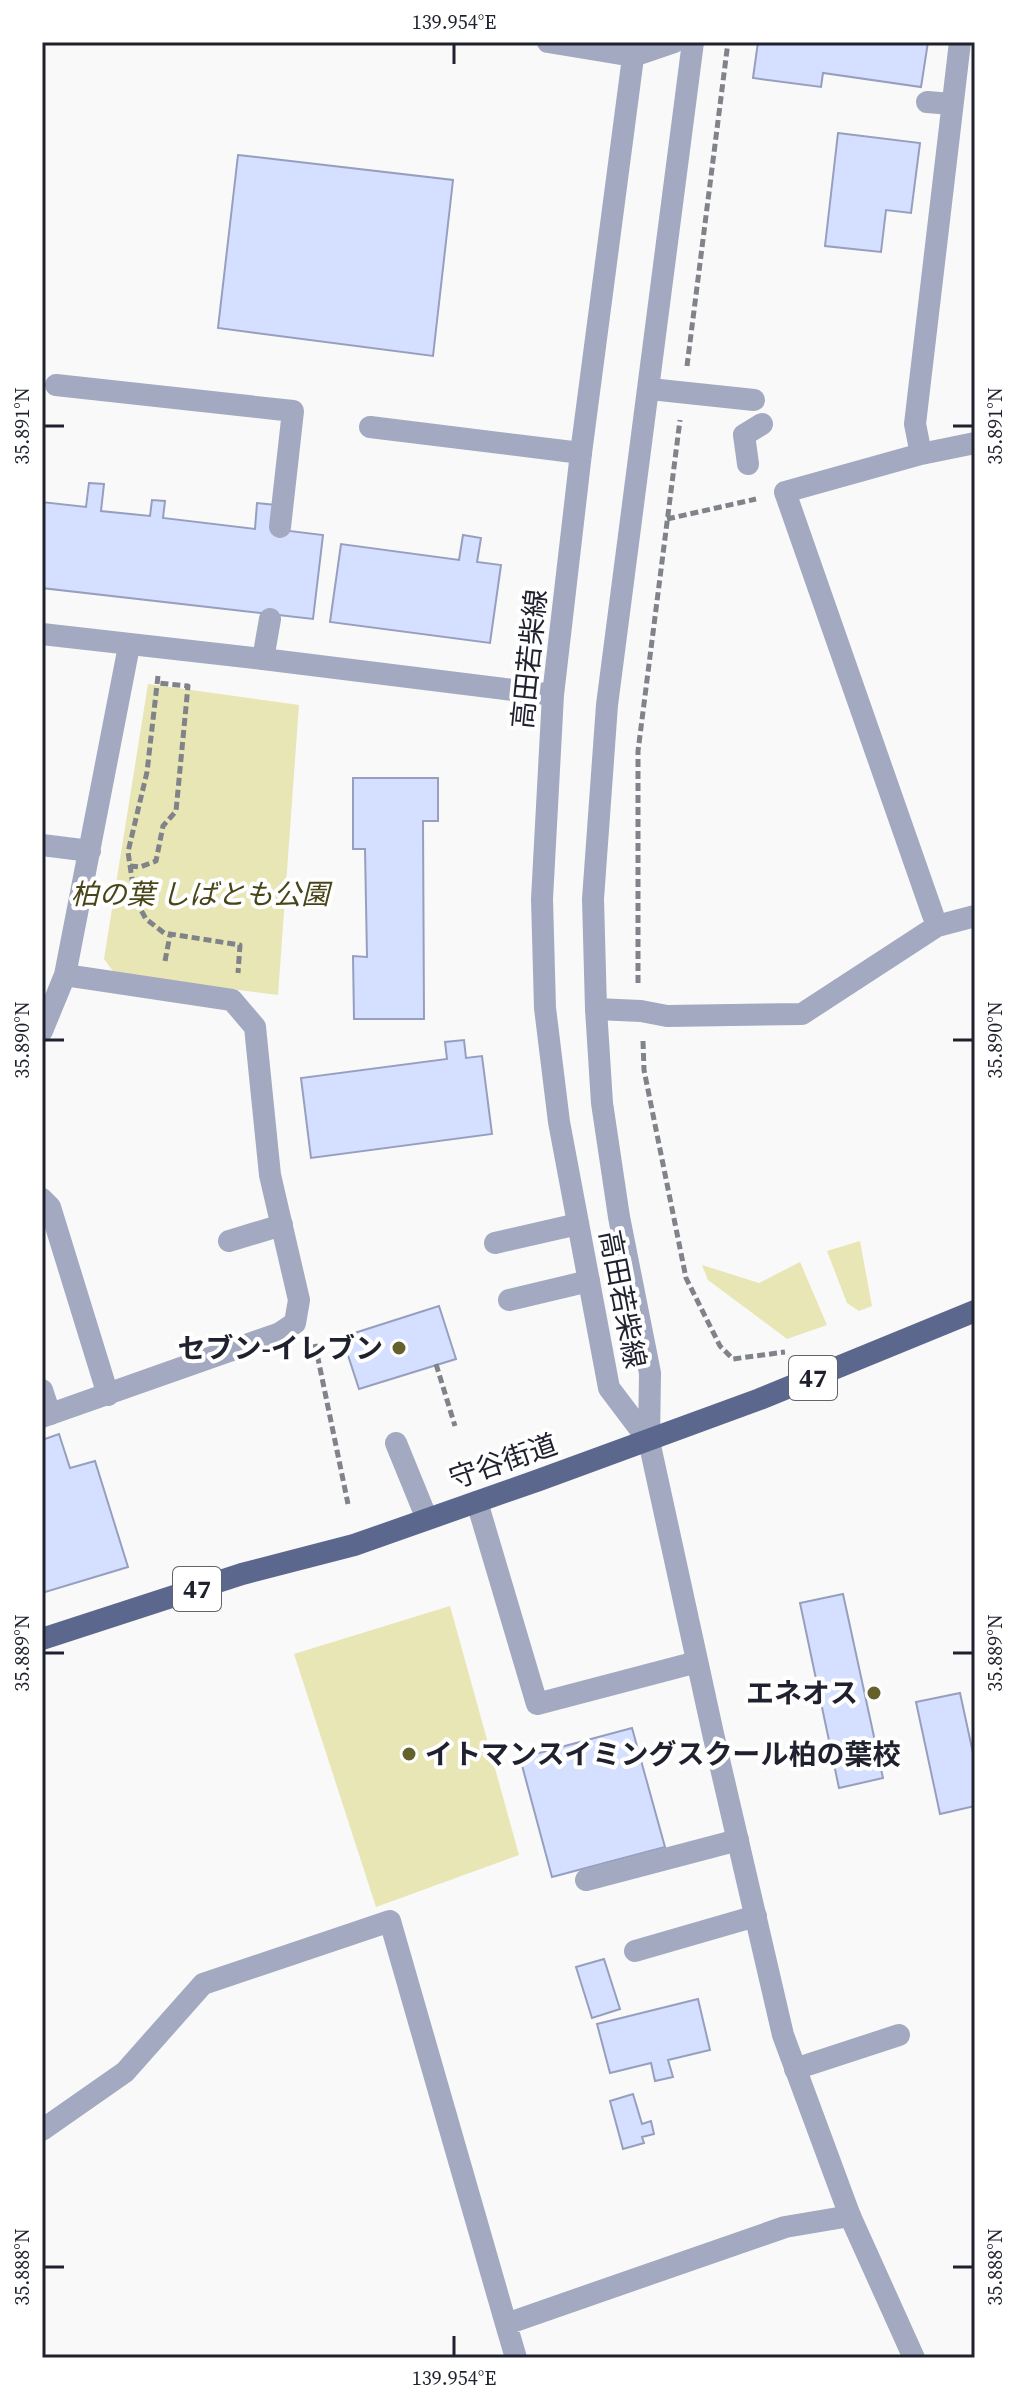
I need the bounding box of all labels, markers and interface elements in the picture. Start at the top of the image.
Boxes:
text: 139.954°E [412,8,496,36]
text: 35.891°N [8,387,36,465]
text: 35.891°N [981,387,1009,465]
street label: 高田若柴線 [503,587,555,731]
park label: 柏の葉 しばとも公園 [71,875,333,913]
text: 35.890°N [8,1001,36,1079]
text: 35.890°N [981,1001,1009,1079]
street label: 高田若柴線 [591,1227,655,1371]
place label: セブン-イレブン [178,1329,383,1367]
marker: セブン-イレブン [390,1339,408,1357]
road number: 47 [789,1356,837,1400]
street label: 守谷街道 [444,1425,562,1497]
road number: 47 [173,1567,221,1611]
text: 35.889°N [8,1614,36,1692]
text: 35.889°N [981,1614,1009,1692]
place label: エネオス [746,1674,858,1712]
marker: エネオス [865,1684,883,1702]
place label: イトマンスイミングスクール柏の葉校 [425,1735,900,1773]
marker: イトマンスイミングスクール柏の葉校 [400,1745,418,1763]
text: 35.888°N [8,2228,36,2306]
text: 35.888°N [981,2228,1009,2306]
text: 139.954°E [412,2364,496,2392]

